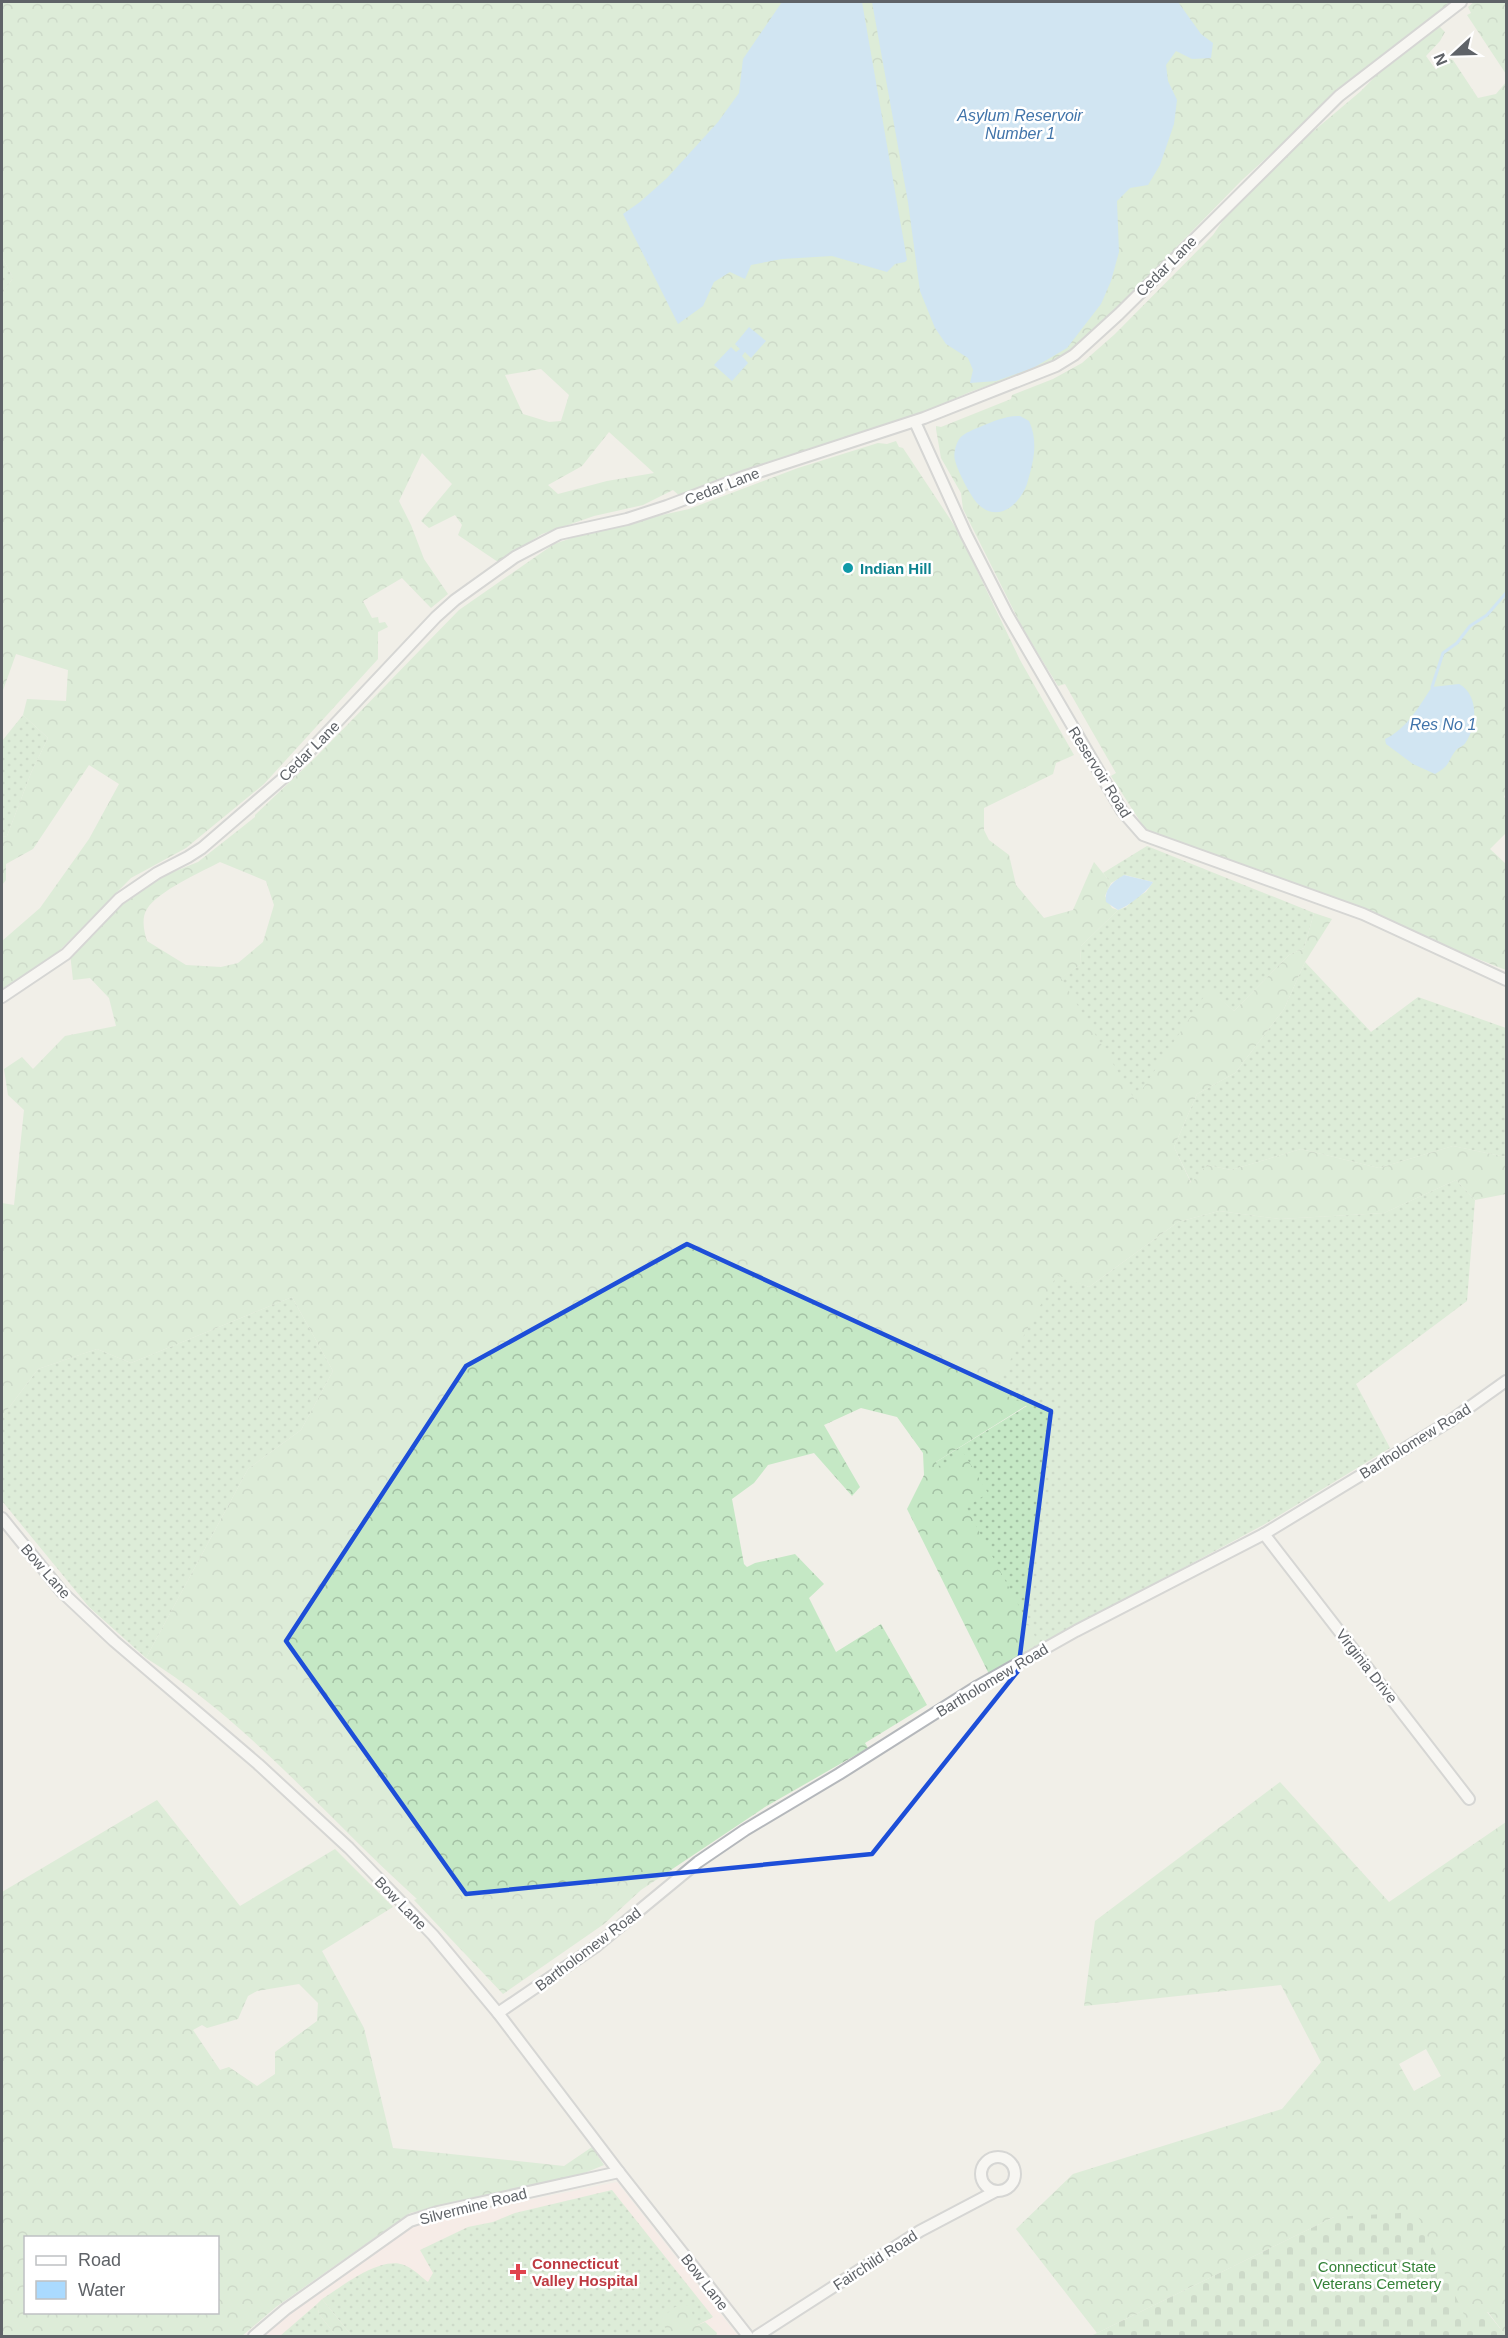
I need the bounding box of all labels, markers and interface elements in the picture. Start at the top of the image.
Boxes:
north arrow [1424,24,1484,84]
text: N [1431,51,1451,68]
water label: Asylum Reservoir Number 1 [956,107,1083,142]
street label: Cedar Lane [1132,232,1200,300]
street label: Cedar Lane [682,464,762,508]
place label: Indian Hill [860,560,932,577]
marker: Indian Hill [841,561,855,575]
water label: Res No 1 [1410,716,1476,733]
street label: Cedar Lane [275,717,343,785]
street label: Reservoir Road [1065,723,1135,821]
street label: Bartholomew Road [1356,1400,1474,1482]
street label: Bow Lane [18,1540,74,1602]
street label: Virginia Drive [1333,1626,1401,1706]
street label: Bartholomew Road [933,1640,1051,1720]
street label: Bow Lane [372,1873,430,1933]
street label: Bartholomew Road [532,1904,644,1994]
street label: Silvermine Road [418,2184,528,2228]
street label: Fairchild Road [830,2227,920,2293]
legend [24,2236,219,2314]
text: Road [78,2250,121,2270]
street label: Bow Lane [678,2250,732,2314]
place label: Connecticut Valley Hospital [532,2255,638,2289]
park label: Connecticut State Veterans Cemetery [1313,2258,1442,2292]
marker: Connecticut Valley Hospital [509,2263,527,2281]
text: Water [78,2280,125,2300]

